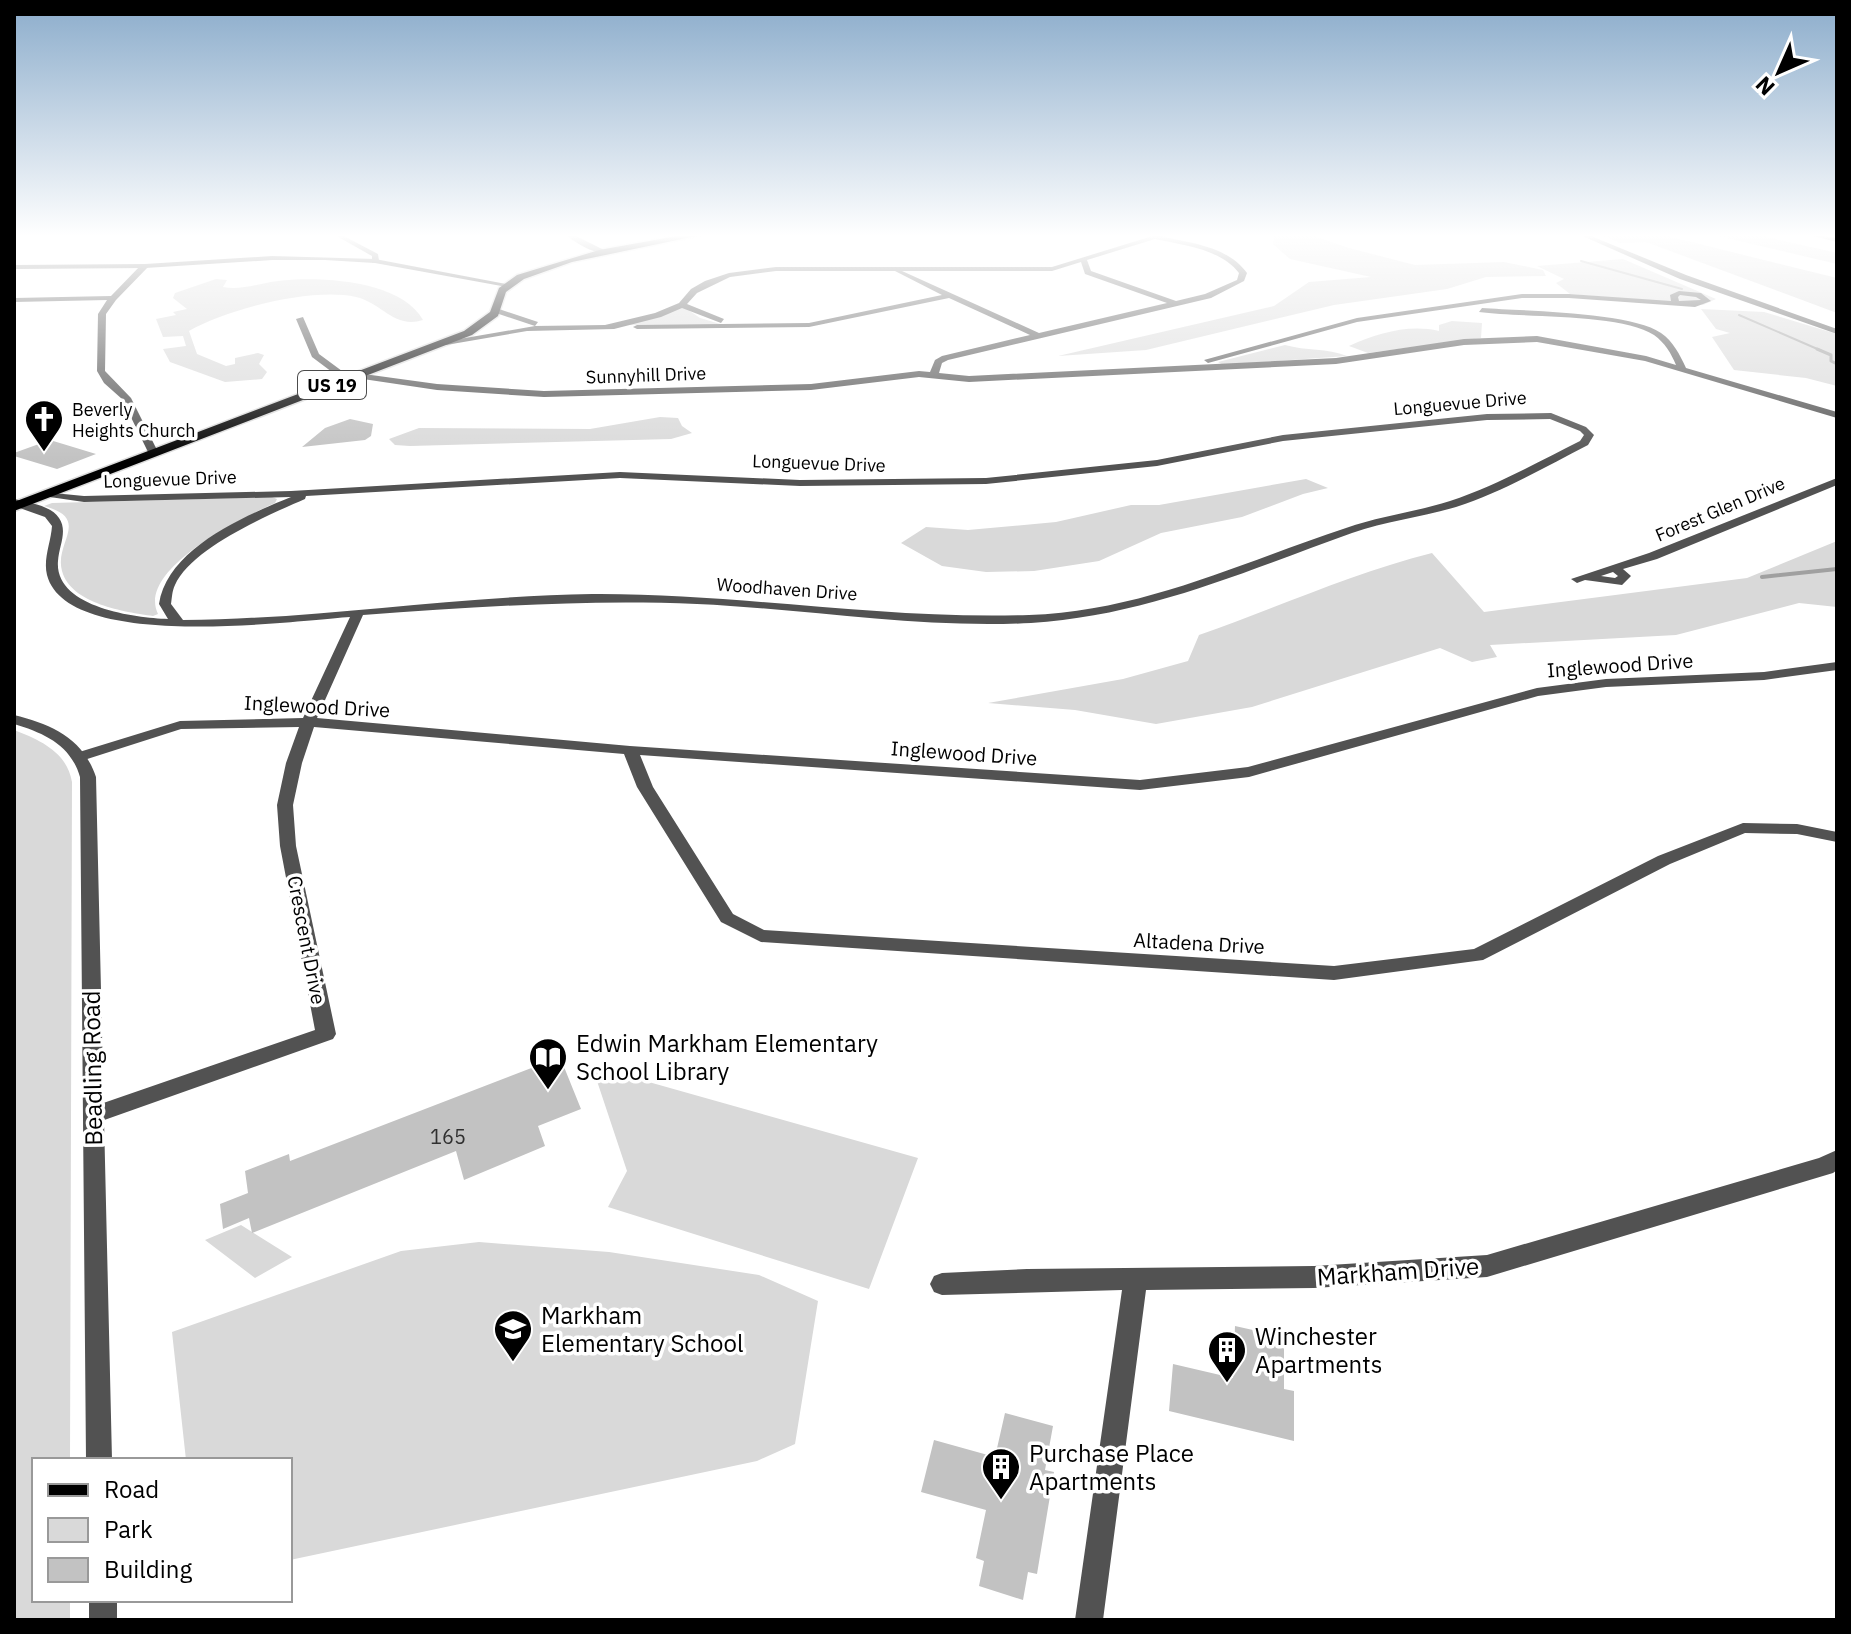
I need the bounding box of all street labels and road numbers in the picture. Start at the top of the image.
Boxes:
street label: Sunnyhill Drive [585,361,707,389]
road number: US 19 [298,371,366,399]
street label: Longuevue Drive [1392,386,1528,420]
street label: Longuevue Drive [752,449,886,477]
street label: Longuevue Drive [103,465,237,493]
street label: Forest Glen Drive [1652,471,1788,547]
street label: Woodhaven Drive [716,573,858,605]
street label: Inglewood Drive [1546,646,1694,684]
street label: Inglewood Drive [243,689,391,723]
street label: Inglewood Drive [890,734,1038,772]
street label: Crescent Drive [281,873,333,1007]
street label: Altadena Drive [1133,926,1265,960]
street label: Beadling Road [75,990,109,1146]
street label: Markham Drive [1316,1249,1480,1293]

